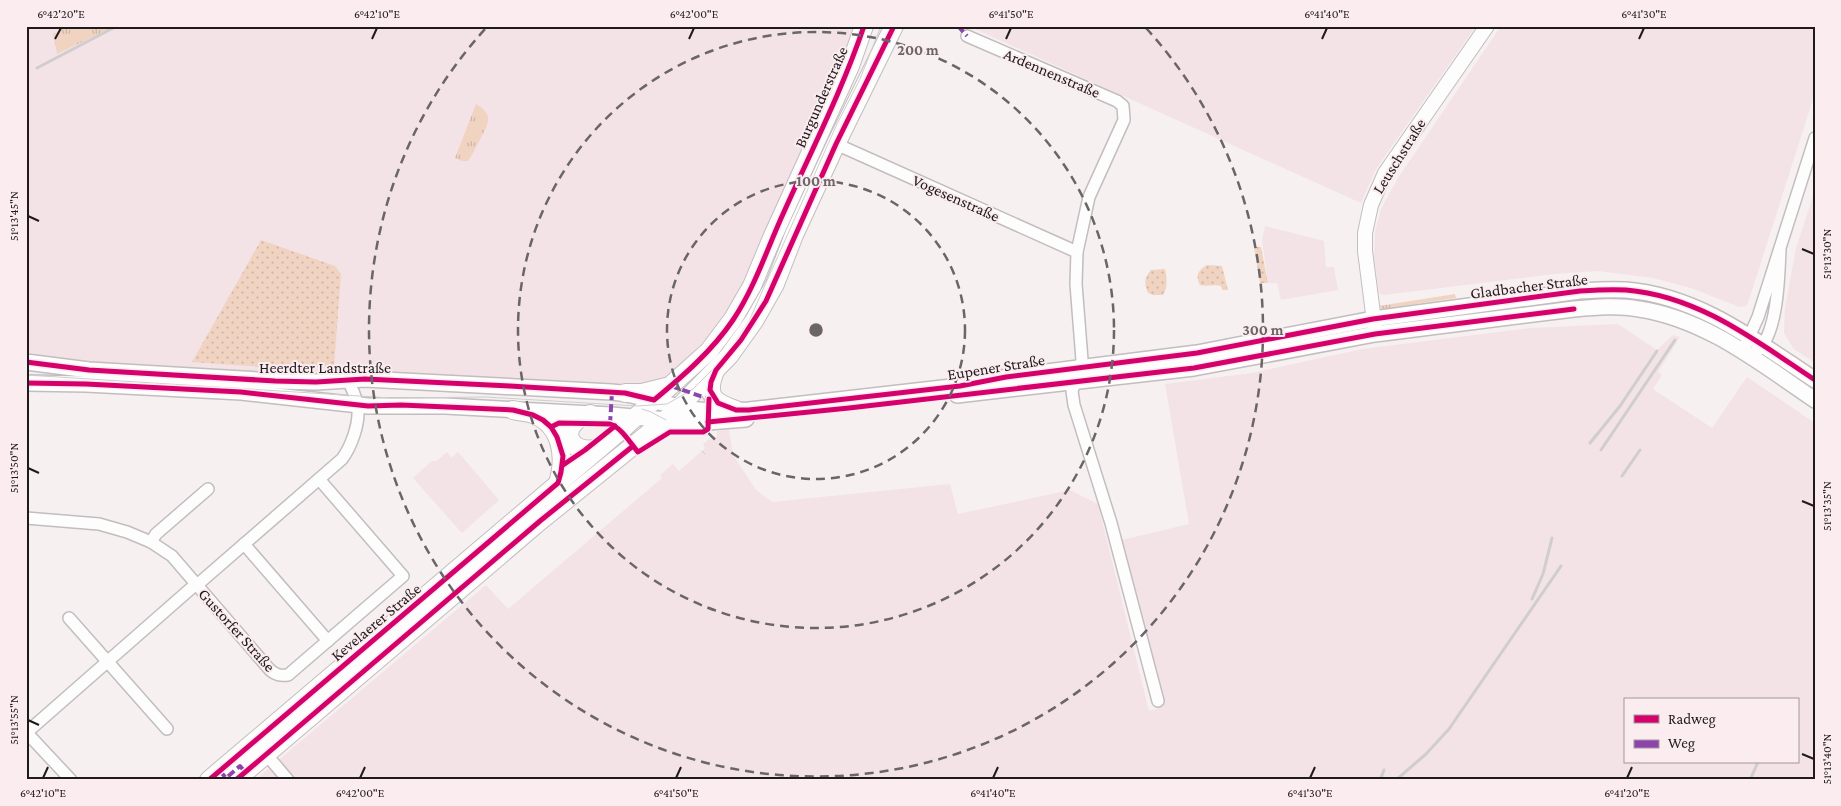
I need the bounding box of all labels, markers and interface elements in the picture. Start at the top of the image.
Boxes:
text: 6°42'20"E [37,7,85,21]
text: 6°42'10"E [354,7,400,21]
text: 6°42'00"E [670,7,719,21]
text: 6°41'50"E [988,7,1034,21]
text: 6°41'40"E [1304,7,1350,21]
text: 6°41'30"E [1621,7,1667,21]
text: 200 m [897,42,939,58]
street label: Burgunderstraße [791,44,852,151]
street label: Ardennenstraße [1001,45,1103,101]
street label: Leuschstraße [1369,115,1429,197]
street label: Vogesenstraße [910,171,1002,226]
text: 100 m [796,173,836,189]
text: 51°13'45"N [7,191,21,241]
text: 51°13'30"N [1820,228,1834,279]
street label: Gladbacher Straße [1469,270,1589,302]
centre of rings [807,321,825,339]
text: 300 m [1242,322,1284,338]
street label: Eupener Straße [946,351,1046,384]
street label: Heerdter Landstraße [259,359,391,376]
text: 51°13'50"N [7,443,21,493]
text: 51°13'35"N [1820,481,1834,531]
street label: Kevelaerer Straße [328,580,424,664]
street label: Gustorfer Straße [195,585,279,675]
text: 51°13'55"N [7,695,21,745]
legend [1624,698,1798,764]
text: Radweg [1668,711,1716,728]
text: 51°13'40"N [1820,733,1834,784]
text: Weg [1668,735,1695,752]
text: 6°42'10"E [20,786,66,800]
text: 6°42'00"E [336,786,385,800]
text: 6°41'50"E [653,786,699,800]
text: 6°41'40"E [970,786,1016,800]
text: 6°41'30"E [1287,786,1333,800]
text: 6°41'20"E [1604,786,1650,800]

